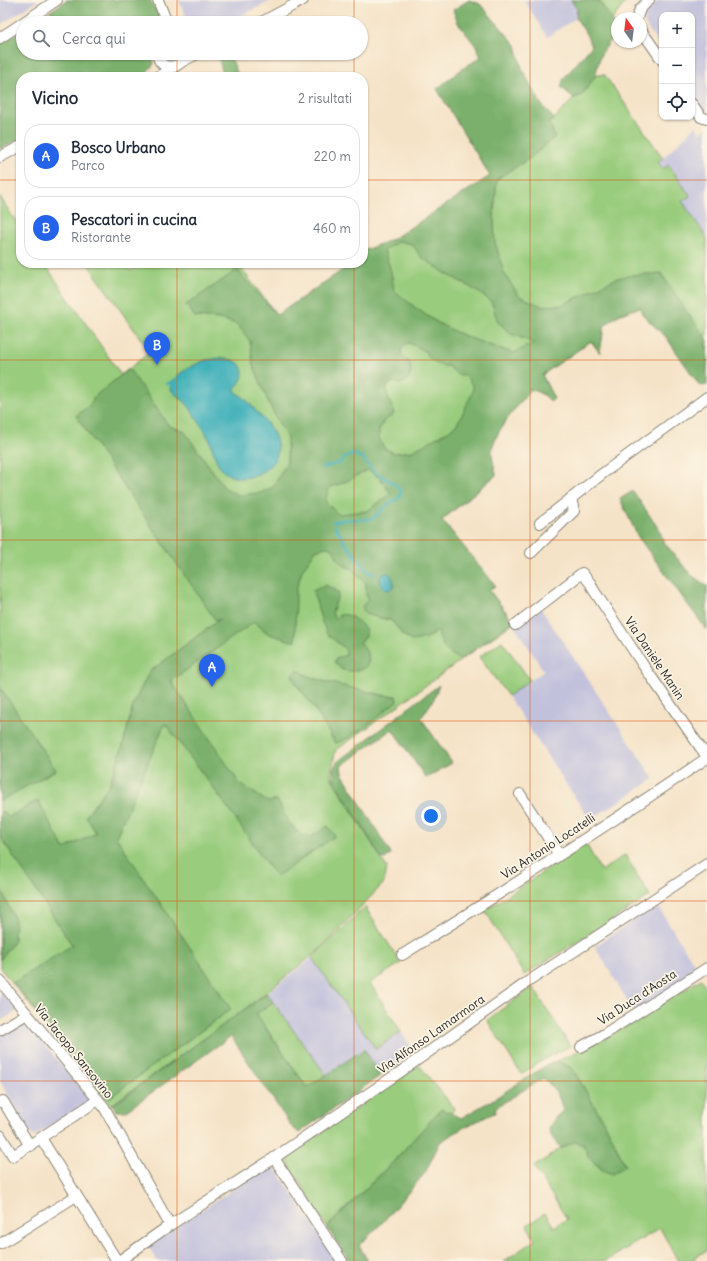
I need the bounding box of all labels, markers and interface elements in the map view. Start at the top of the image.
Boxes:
north arrow [611,12,647,48]
map controls [659,12,695,120]
button: + [659,12,695,48]
search box [16,16,368,60]
icon: search [30,27,52,49]
text: Cerca qui [62,29,126,48]
button: − [659,48,695,84]
button: locate [659,84,695,120]
text: Vicino [32,87,78,109]
text: 2 risultati [298,90,352,107]
text: Bosco Urbano [71,138,166,157]
text: A [42,148,50,165]
text: 220 m [314,148,351,165]
text: Parco [71,157,105,174]
text: Pescatori in cucina [71,210,197,229]
text: B [42,220,50,237]
text: 460 m [313,220,351,237]
text: Ristorante [71,229,131,246]
pin: B [144,332,170,365]
street label: Via Daniele Manin [622,614,688,702]
pin: A [199,654,225,687]
your location [421,806,441,826]
street label: Via Antonio Locatelli [498,810,598,882]
street label: Via Duca d'Aosta [595,966,679,1028]
street label: Via Alfonso Lamarmora [375,991,488,1077]
street label: Via Jacopo Sansovino [31,1001,117,1101]

